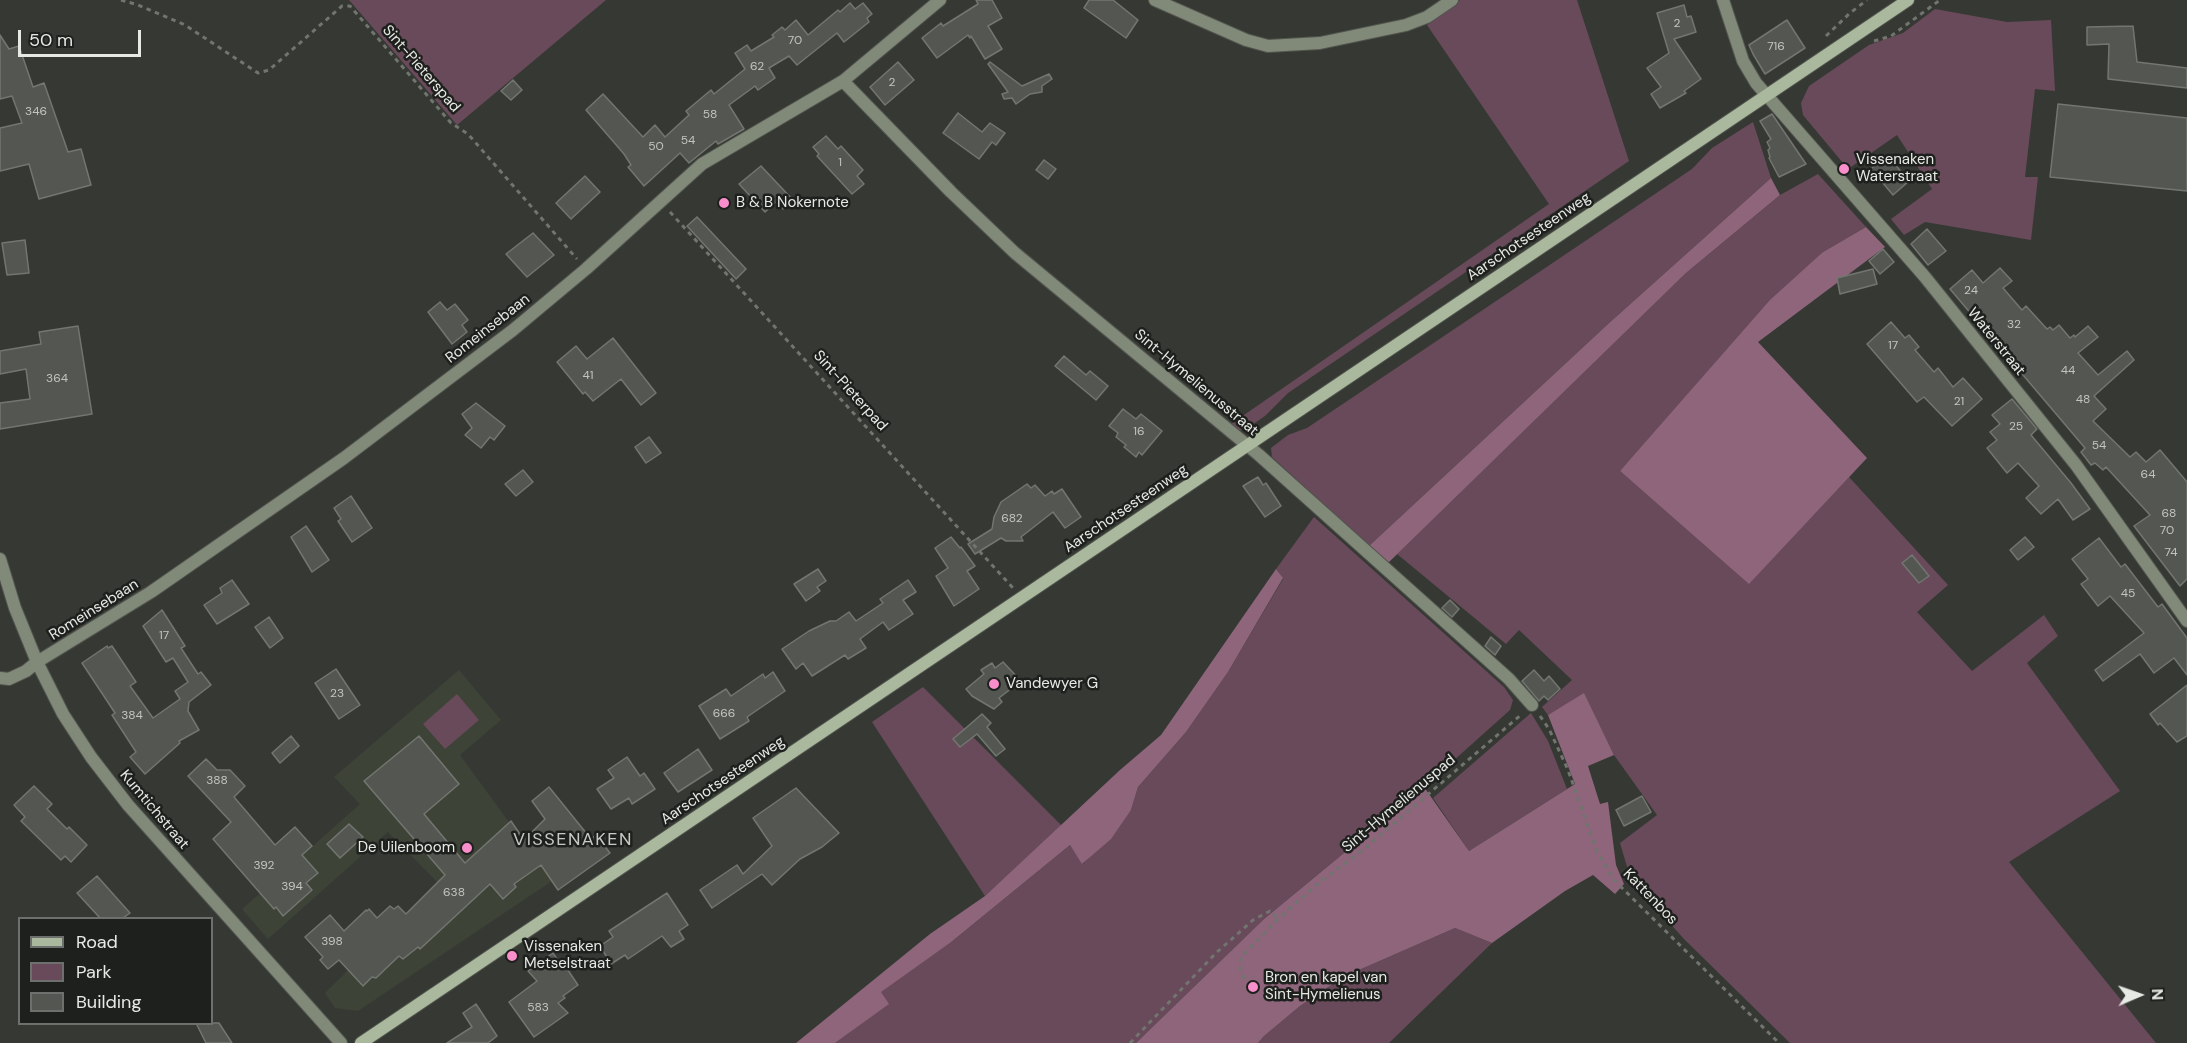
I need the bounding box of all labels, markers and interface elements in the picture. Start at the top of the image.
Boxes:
house number: 2 [1674,17,1680,31]
scale bar [21,18,144,56]
street label: Sint-Pieterspad [378,22,464,116]
text: 50 m [29,28,73,52]
house number: 70 [788,34,802,48]
house number: 716 [1767,40,1785,54]
house number: 62 [750,60,764,74]
house number: 2 [889,76,895,90]
house number: 346 [25,105,47,119]
house number: 58 [703,108,717,122]
house number: 54 [681,134,695,148]
house number: 50 [648,140,664,154]
place label: Vissenaken Waterstraat [1856,151,1938,186]
house number: 1 [838,156,842,170]
marker: Vissenaken Waterstraat [1837,162,1851,176]
street label: Aarschotsesteenweg [1464,189,1594,285]
place label: B & B Nokernote [736,194,849,212]
marker: B & B Nokernote [717,196,731,210]
house number: 24 [1964,284,1978,298]
street label: Romeinsebaan [442,291,534,367]
street label: Waterstraat [1963,304,2029,380]
house number: 32 [2007,318,2021,332]
street label: Sint-Hymelienusstraat [1130,326,1262,440]
house number: 17 [1888,339,1898,353]
street label: Sint-Pieterpad [809,347,891,435]
house number: 44 [2061,364,2075,378]
house number: 41 [582,369,594,383]
house number: 364 [46,372,68,386]
house number: 48 [2076,393,2090,407]
house number: 21 [1954,395,1964,409]
house number: 25 [2009,420,2023,434]
house number: 16 [1133,425,1145,439]
house number: 54 [2092,439,2106,453]
street label: Aarschotsesteenweg [1061,461,1191,557]
house number: 64 [2141,468,2155,482]
house number: 68 [2162,507,2176,521]
house number: 682 [1001,512,1023,526]
house number: 70 [2160,524,2174,538]
house number: 74 [2165,546,2177,560]
street label: Romeinsebaan [46,575,142,645]
house number: 45 [2121,587,2135,601]
house number: 17 [159,629,169,643]
place label: Vandewyer G [1006,675,1098,693]
marker: Vandewyer G [987,677,1001,691]
house number: 23 [330,687,344,701]
house number: 666 [713,707,735,721]
house number: 384 [121,709,143,723]
street label: Aarschotsesteenweg [658,733,788,829]
street label: Sint-Hymelienuspad [1339,751,1459,857]
street label: Kumtichstraat [116,767,192,853]
house number: 388 [206,774,228,788]
district label: VISSENAKEN [513,829,633,851]
place label: De Uilenboom [358,839,455,857]
marker: De Uilenboom [460,841,474,855]
house number: 392 [254,859,274,873]
street label: Kattenbos [1619,865,1681,929]
house number: 394 [281,880,303,894]
house number: 638 [443,886,465,900]
legend [18,917,213,1025]
text: Road [76,930,118,954]
house number: 398 [321,935,343,949]
place label: Vissenaken Metselstraat [524,938,611,973]
marker: Vissenaken Metselstraat [505,949,519,963]
text: Park [76,960,112,984]
north arrow [2109,965,2169,1025]
place label: Bron en kapel van Sint-Hymelienus [1265,969,1387,1004]
marker: Bron en kapel van Sint-Hymelienus [1246,980,1260,994]
text: N [2147,988,2168,1001]
text: Building [76,990,141,1014]
house number: 583 [527,1001,549,1015]

